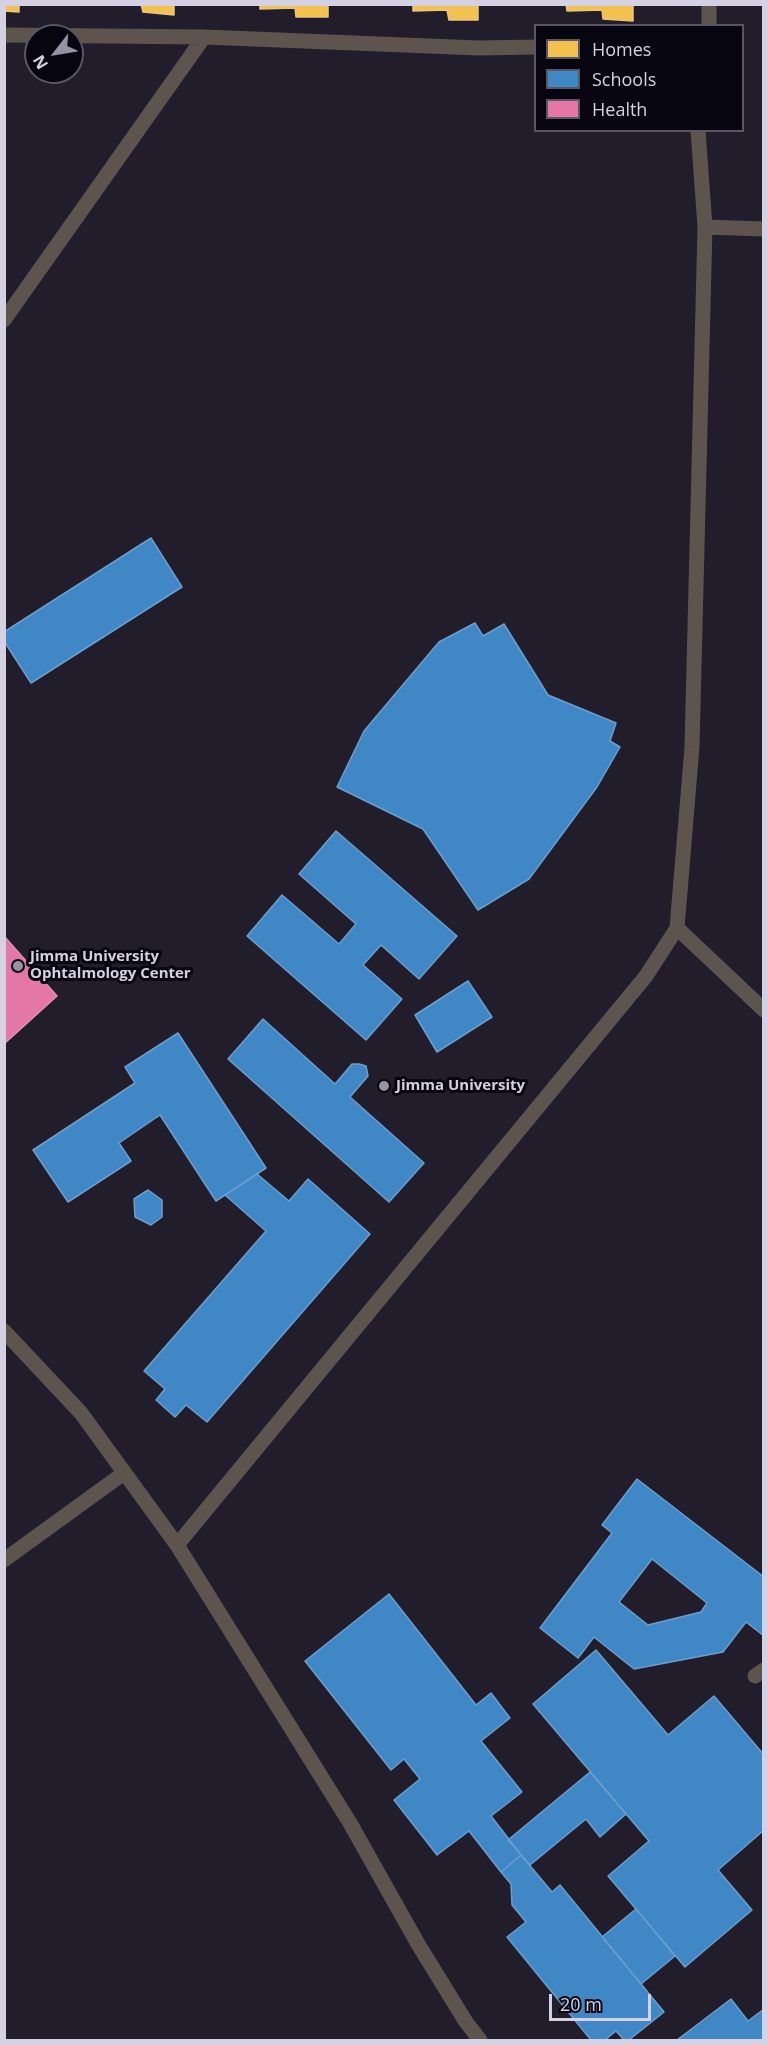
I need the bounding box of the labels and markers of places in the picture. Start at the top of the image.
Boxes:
place label: Jimma University Ophtalmology Center [30,948,191,983]
marker: Jimma University Ophtalmology Center [11,959,25,973]
place label: Jimma University [396,1077,525,1095]
marker: Jimma University [377,1079,391,1093]

